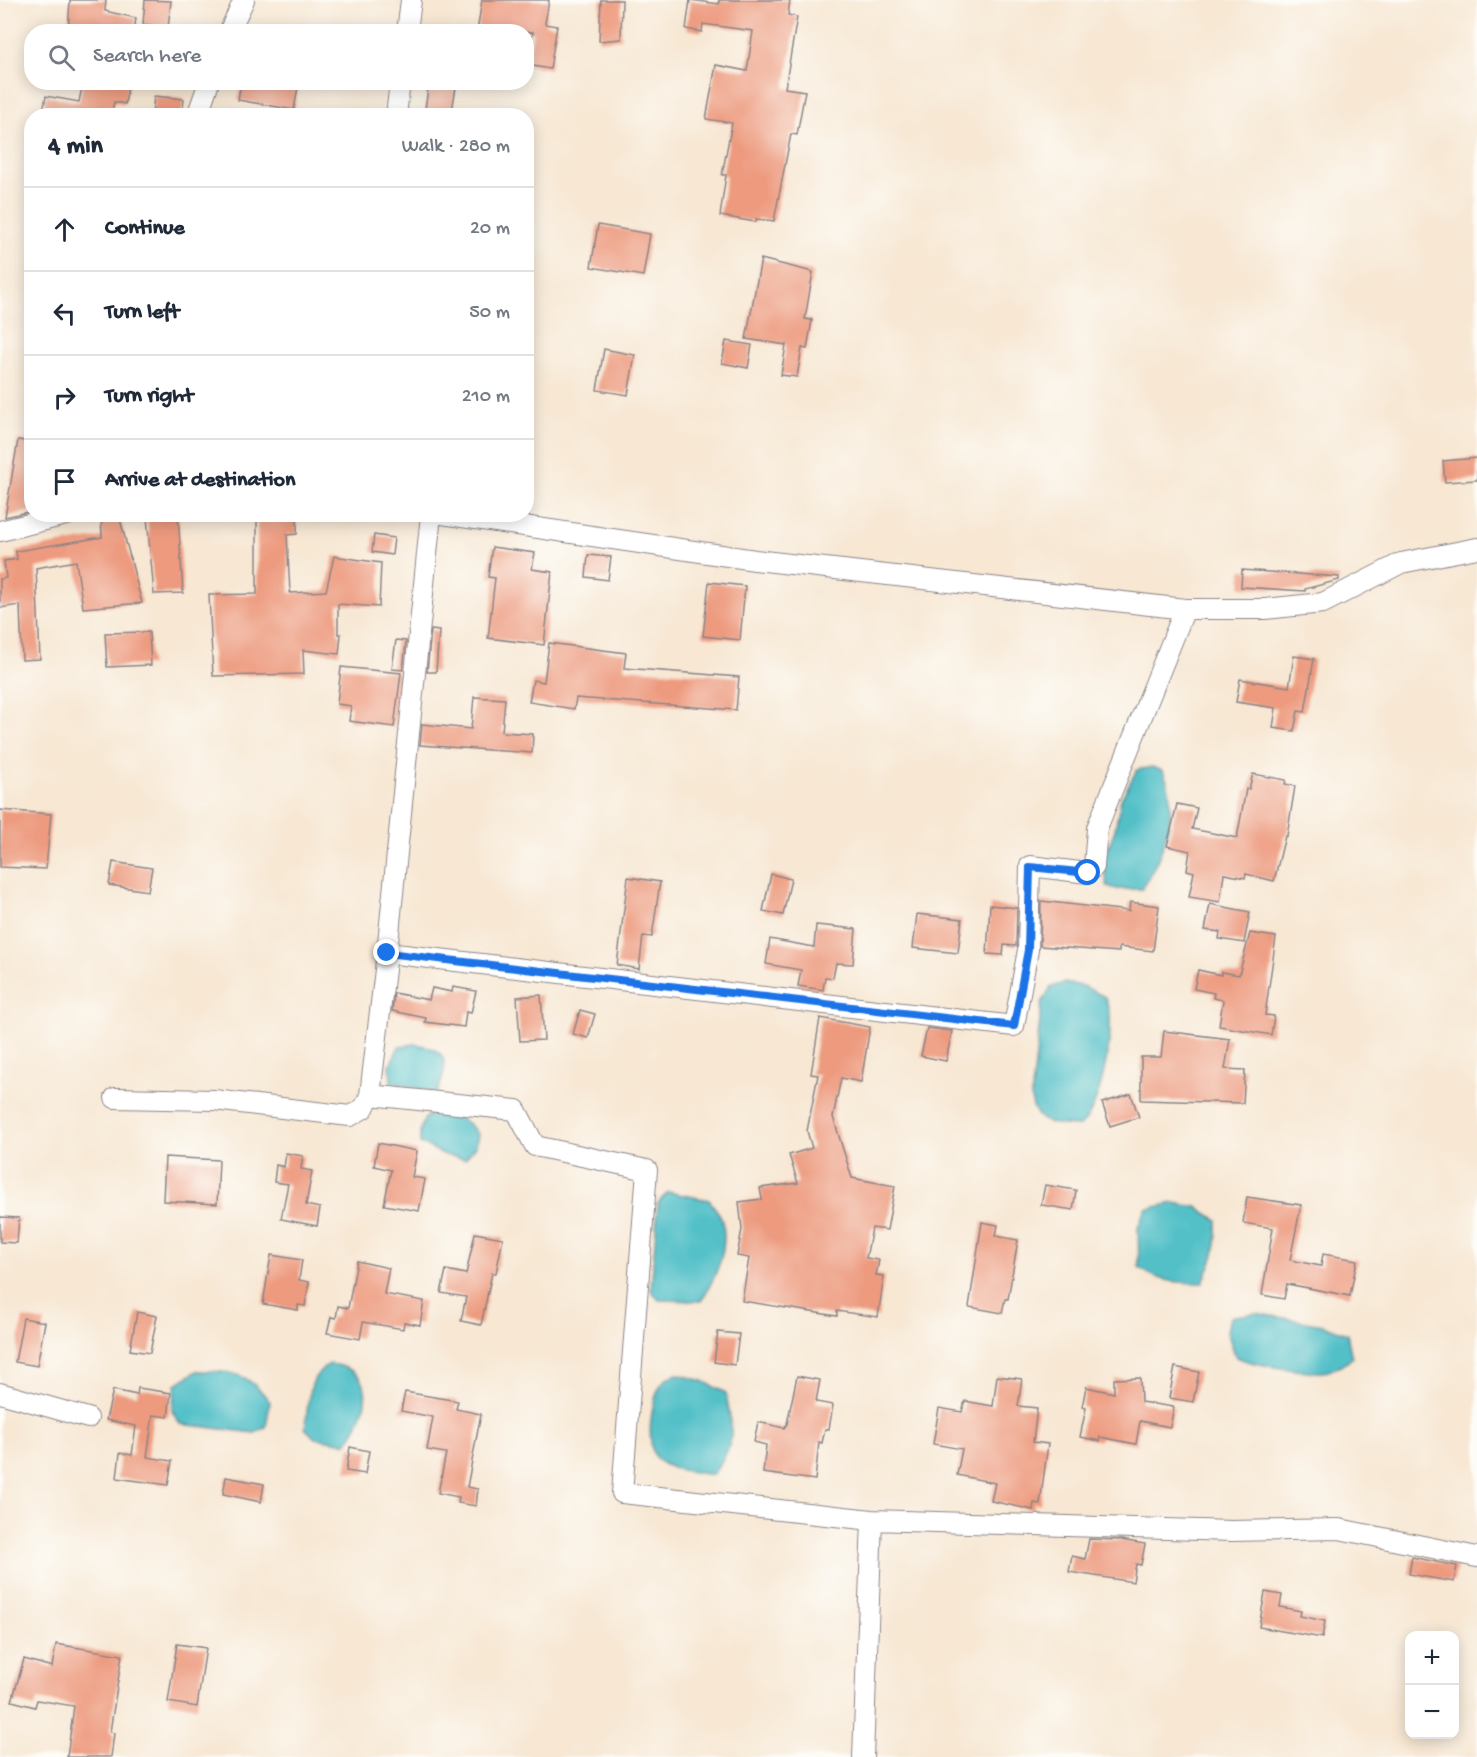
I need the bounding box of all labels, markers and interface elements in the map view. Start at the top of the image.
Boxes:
search box [24,24,534,90]
icon: search [45,41,78,74]
text: Search here [93,44,201,70]
text: 4 min [48,132,103,163]
text: Walk · 280 m [402,136,510,159]
icon: ahead [48,213,81,246]
text: Continue [105,216,185,242]
text: 20 m [470,218,510,241]
icon: left [48,297,81,330]
text: Turn left [105,300,179,326]
text: 50 m [469,302,510,325]
icon: right [48,381,81,414]
text: Turn right [105,384,193,410]
text: 210 m [462,386,510,409]
icon: arrive [48,465,81,498]
text: Arrive at destination [105,468,295,494]
route start [1074,859,1100,885]
route end [373,939,399,965]
map controls [1405,1631,1459,1739]
button: + [1405,1631,1459,1685]
button: − [1405,1685,1459,1739]

